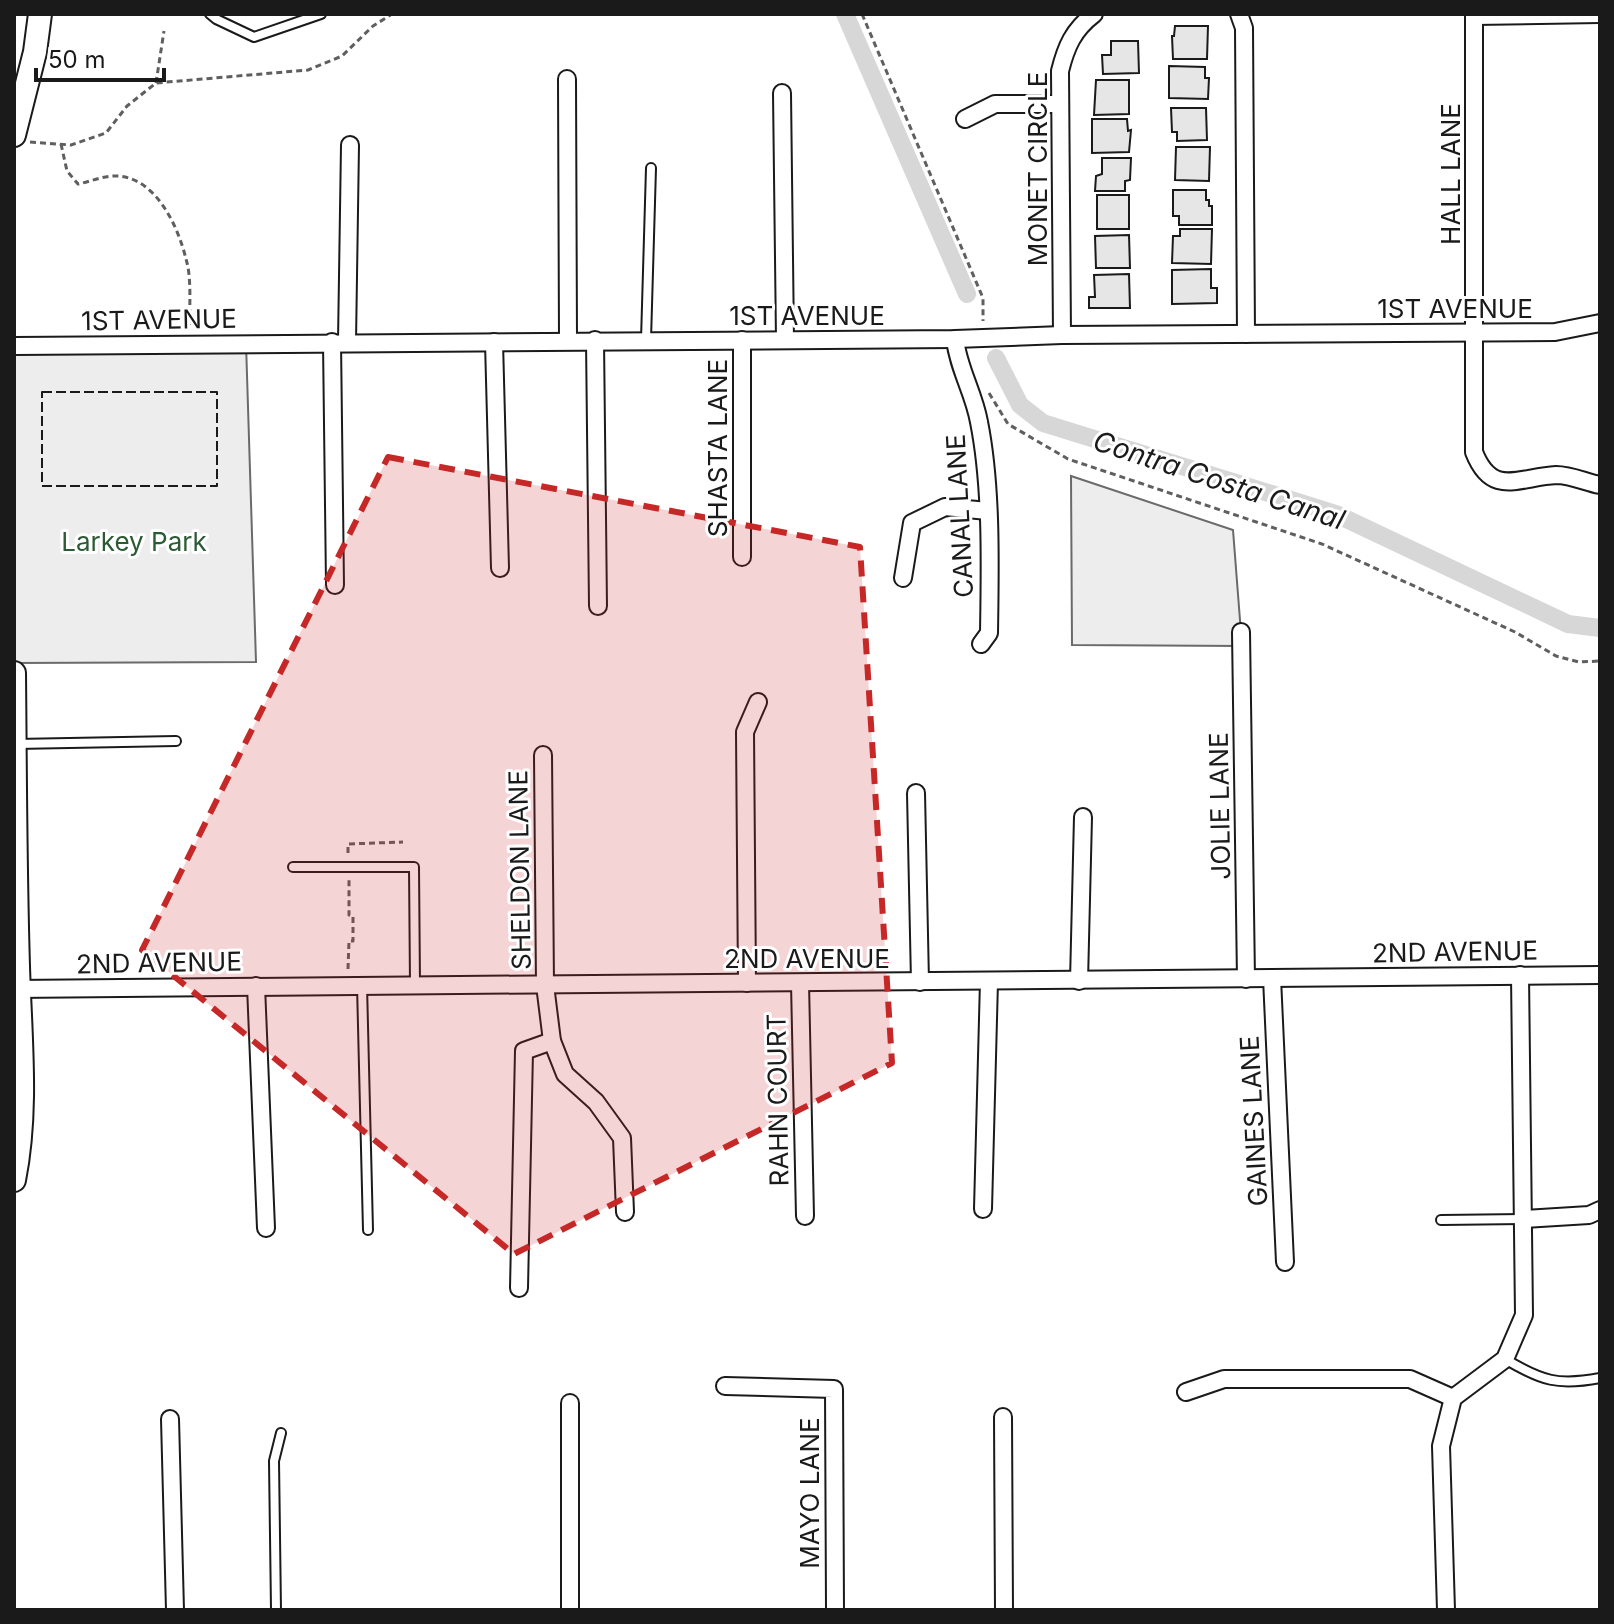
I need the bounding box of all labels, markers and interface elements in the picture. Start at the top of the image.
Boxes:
scale bar [36,32,164,82]
text: 50 m [48,45,106,74]
street label: MONET CIRCLE [1022,72,1053,266]
street label: HALL LANE [1435,103,1466,245]
street label: 1ST AVENUE [1377,293,1533,324]
street label: 1ST AVENUE [729,300,885,331]
street label: 1ST AVENUE [81,303,237,336]
street label: SHASTA LANE [702,359,733,537]
water label: Contra Costa Canal [1089,423,1349,537]
street label: CANAL LANE [940,433,979,599]
park label: Larkey Park [61,526,207,557]
street label: JOLIE LANE [1203,732,1236,880]
street label: SHELDON LANE [502,770,537,970]
street label: 2ND AVENUE [1372,935,1538,968]
street label: 2ND AVENUE [724,943,890,974]
street label: 2ND AVENUE [76,946,242,979]
street label: RAHN COURT [760,1013,795,1187]
street label: GAINES LANE [1234,1035,1273,1207]
street label: MAYO LANE [794,1417,825,1569]

